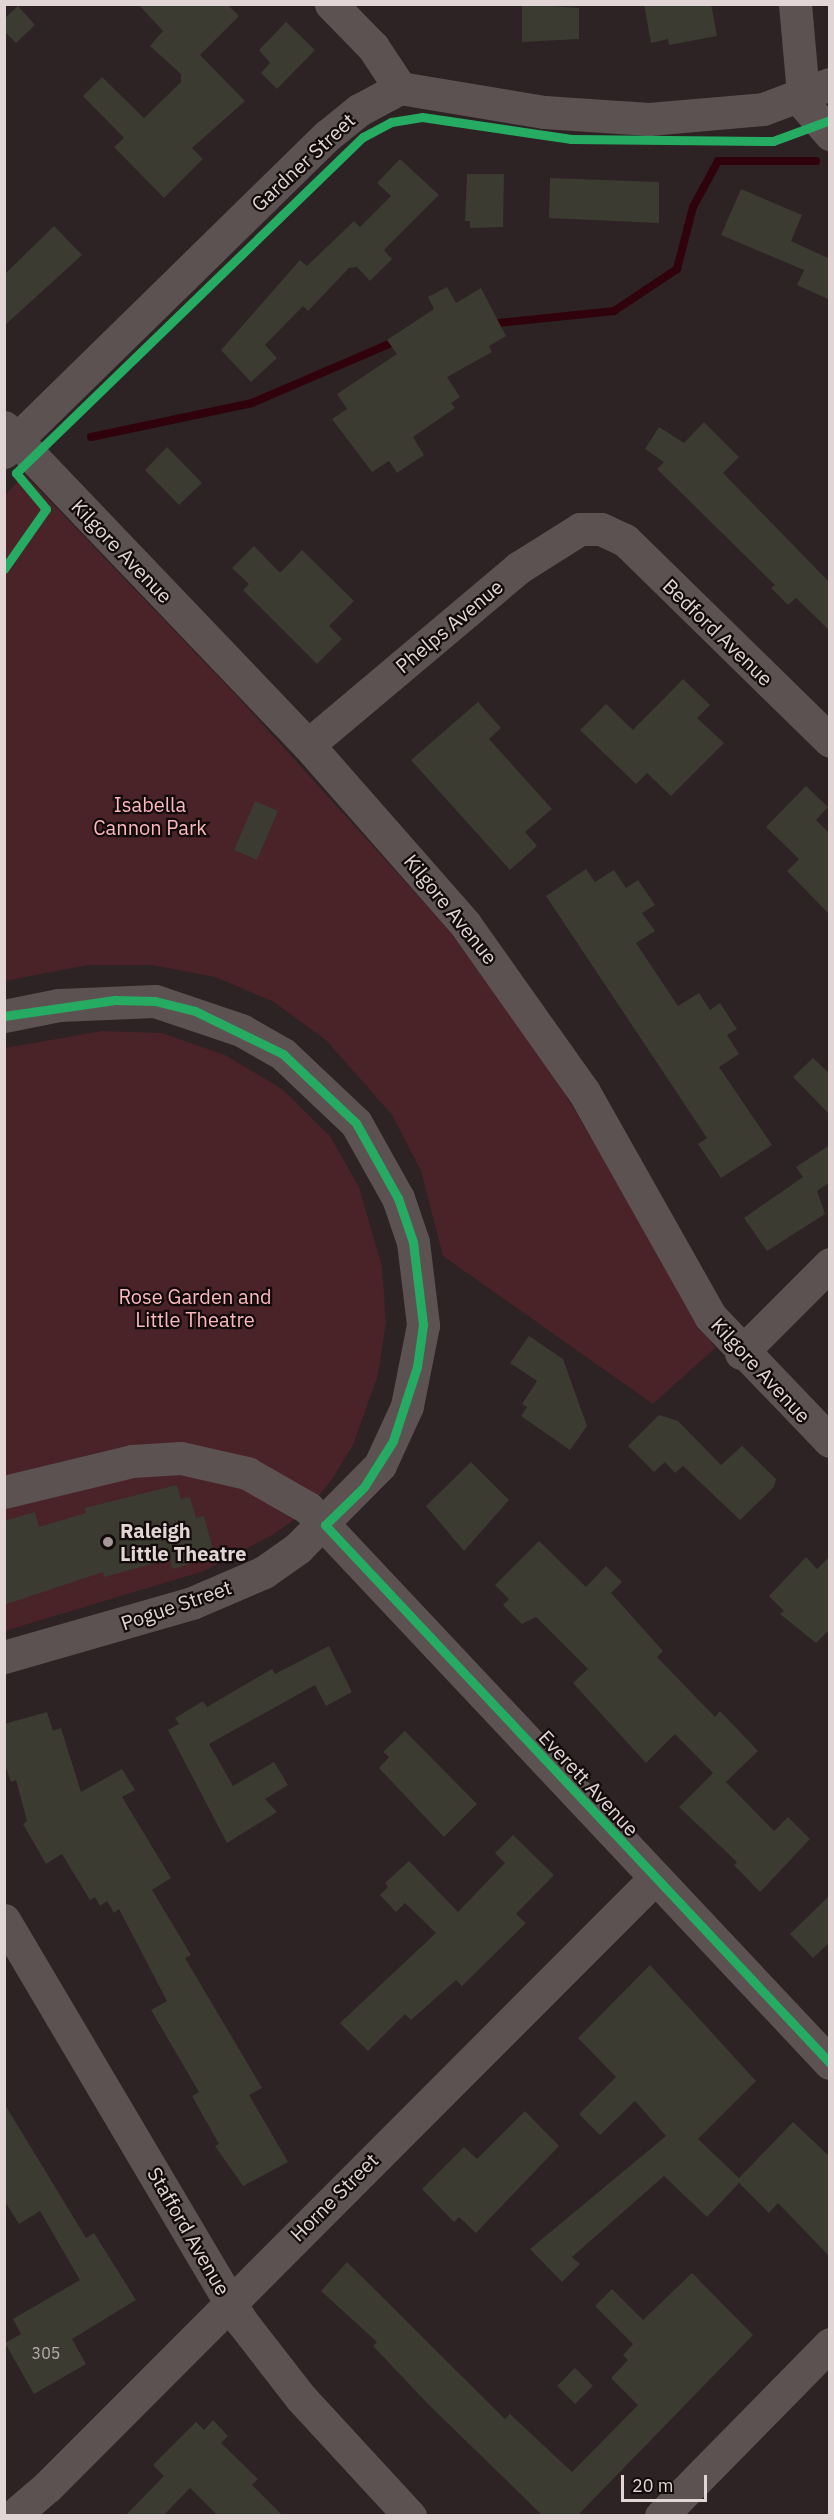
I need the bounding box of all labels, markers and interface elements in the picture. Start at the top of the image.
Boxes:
street label: Gardner Street [246,108,360,216]
street label: Kilgore Avenue [67,494,177,608]
street label: Phelps Avenue [390,574,508,678]
street label: Bedford Avenue [658,574,778,690]
park label: Isabella Cannon Park [93,793,207,840]
street label: Kilgore Avenue [399,849,503,969]
park label: Rose Garden and Little Theatre [118,1284,272,1331]
street label: Kilgore Avenue [706,1313,816,1427]
place label: Raleigh Little Theatre [120,1518,247,1565]
marker: Raleigh Little Theatre [101,1535,115,1549]
street label: Pogue Street [118,1575,234,1635]
street label: Everett Avenue [534,1725,644,1841]
street label: Horne Street [285,2148,383,2246]
street label: Stafford Avenue [143,2163,235,2299]
house number: 305 [32,2343,60,2363]
scale bar [624,2463,710,2501]
text: 20 m [632,2474,674,2497]

